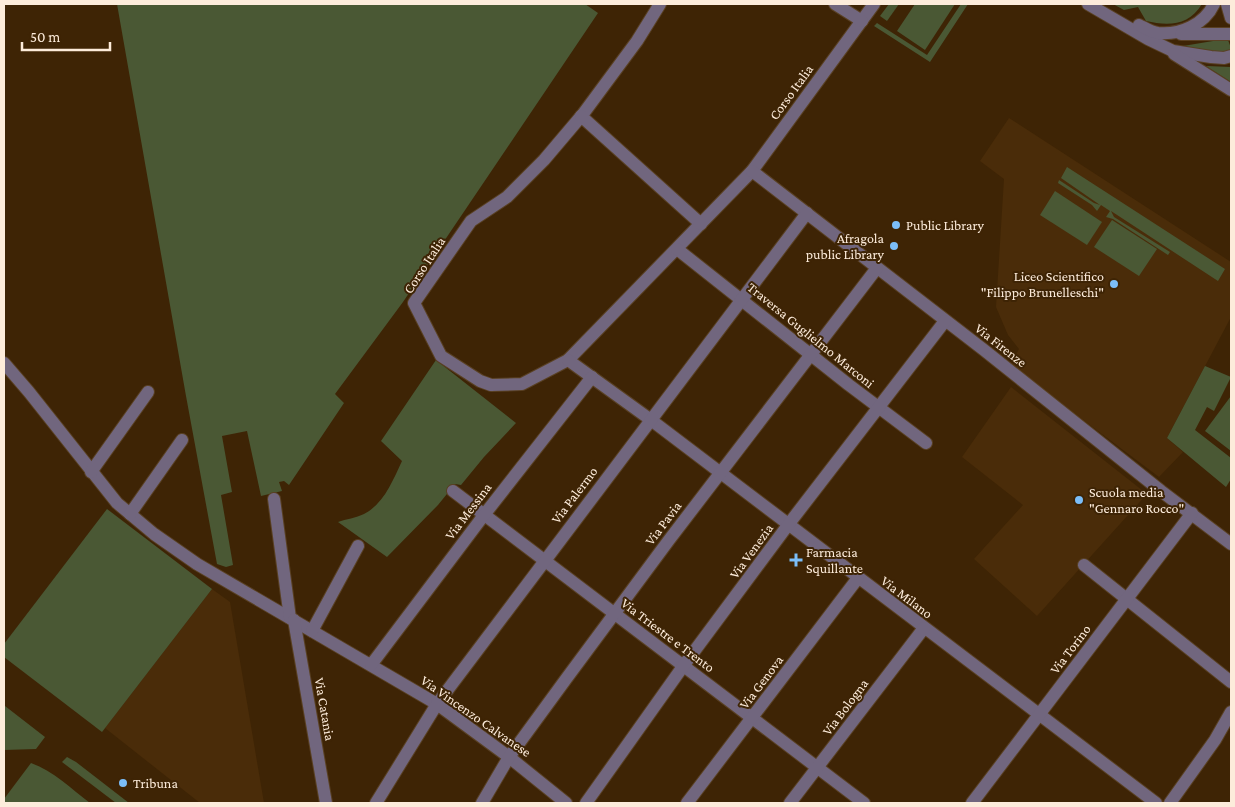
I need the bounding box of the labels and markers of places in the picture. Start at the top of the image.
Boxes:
place label: Public Library [906,217,984,233]
marker: Public Library [890,219,902,231]
place label: Afragola public Library [806,230,885,262]
marker: Afragola public Library [888,240,900,252]
place label: Liceo Scientifico "Filippo Brunelleschi" [981,268,1104,300]
marker: Liceo Scientifico "Filippo Brunelleschi" [1108,278,1120,290]
place label: Scuola media "Gennaro Rocco" [1089,484,1184,516]
marker: Scuola media "Gennaro Rocco" [1073,494,1085,506]
place label: Farmacia Squillante [806,544,863,576]
marker: Farmacia Squillante [790,554,802,566]
place label: Tribuna [133,775,178,791]
marker: Tribuna [117,777,129,789]

